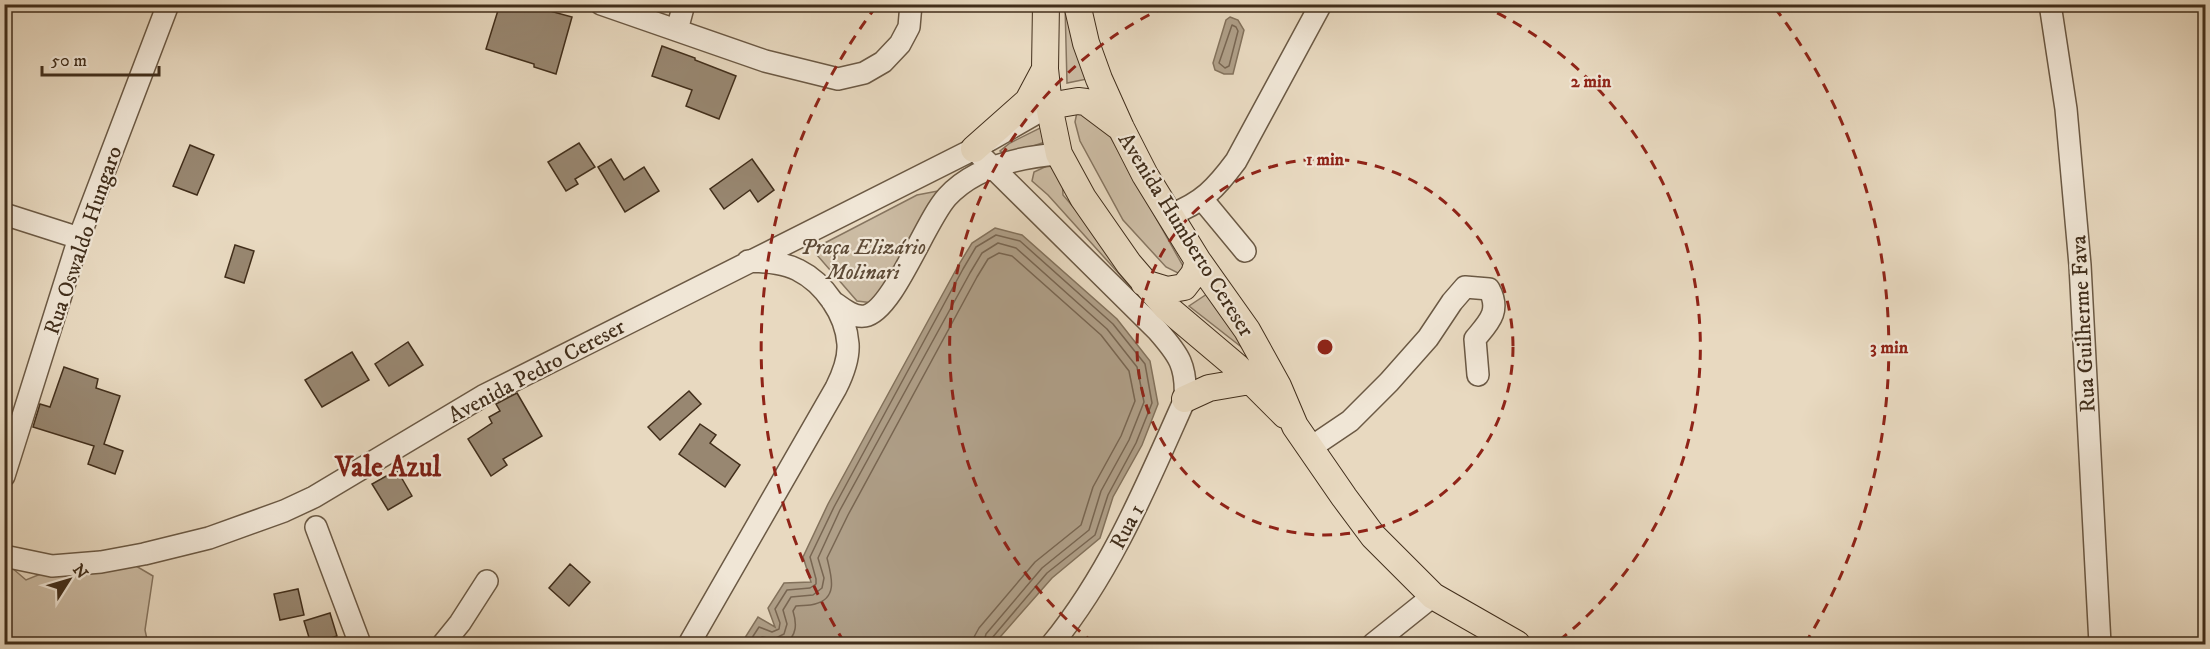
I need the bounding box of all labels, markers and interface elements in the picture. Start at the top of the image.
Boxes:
scale bar [42,39,159,77]
text: 50 m [51,50,87,72]
text: 2 min [1571,71,1612,93]
street label: Avenida Humberto Cereser [1112,128,1260,342]
street label: Rua Oswaldo Hungaro [38,143,128,338]
text: 1 min [1306,149,1345,171]
park label: Praça Elizário Molinari [800,234,926,286]
street label: Rua Guilherme Fava [2065,234,2102,413]
street label: Avenida Pedro Cereser [444,313,630,429]
centre of rings [1315,337,1335,357]
text: 3 min [1870,337,1909,359]
district label: Vale Azul [334,450,441,485]
street label: Rua 1 [1104,499,1150,554]
north arrow [39,550,99,610]
text: N [68,560,92,583]

